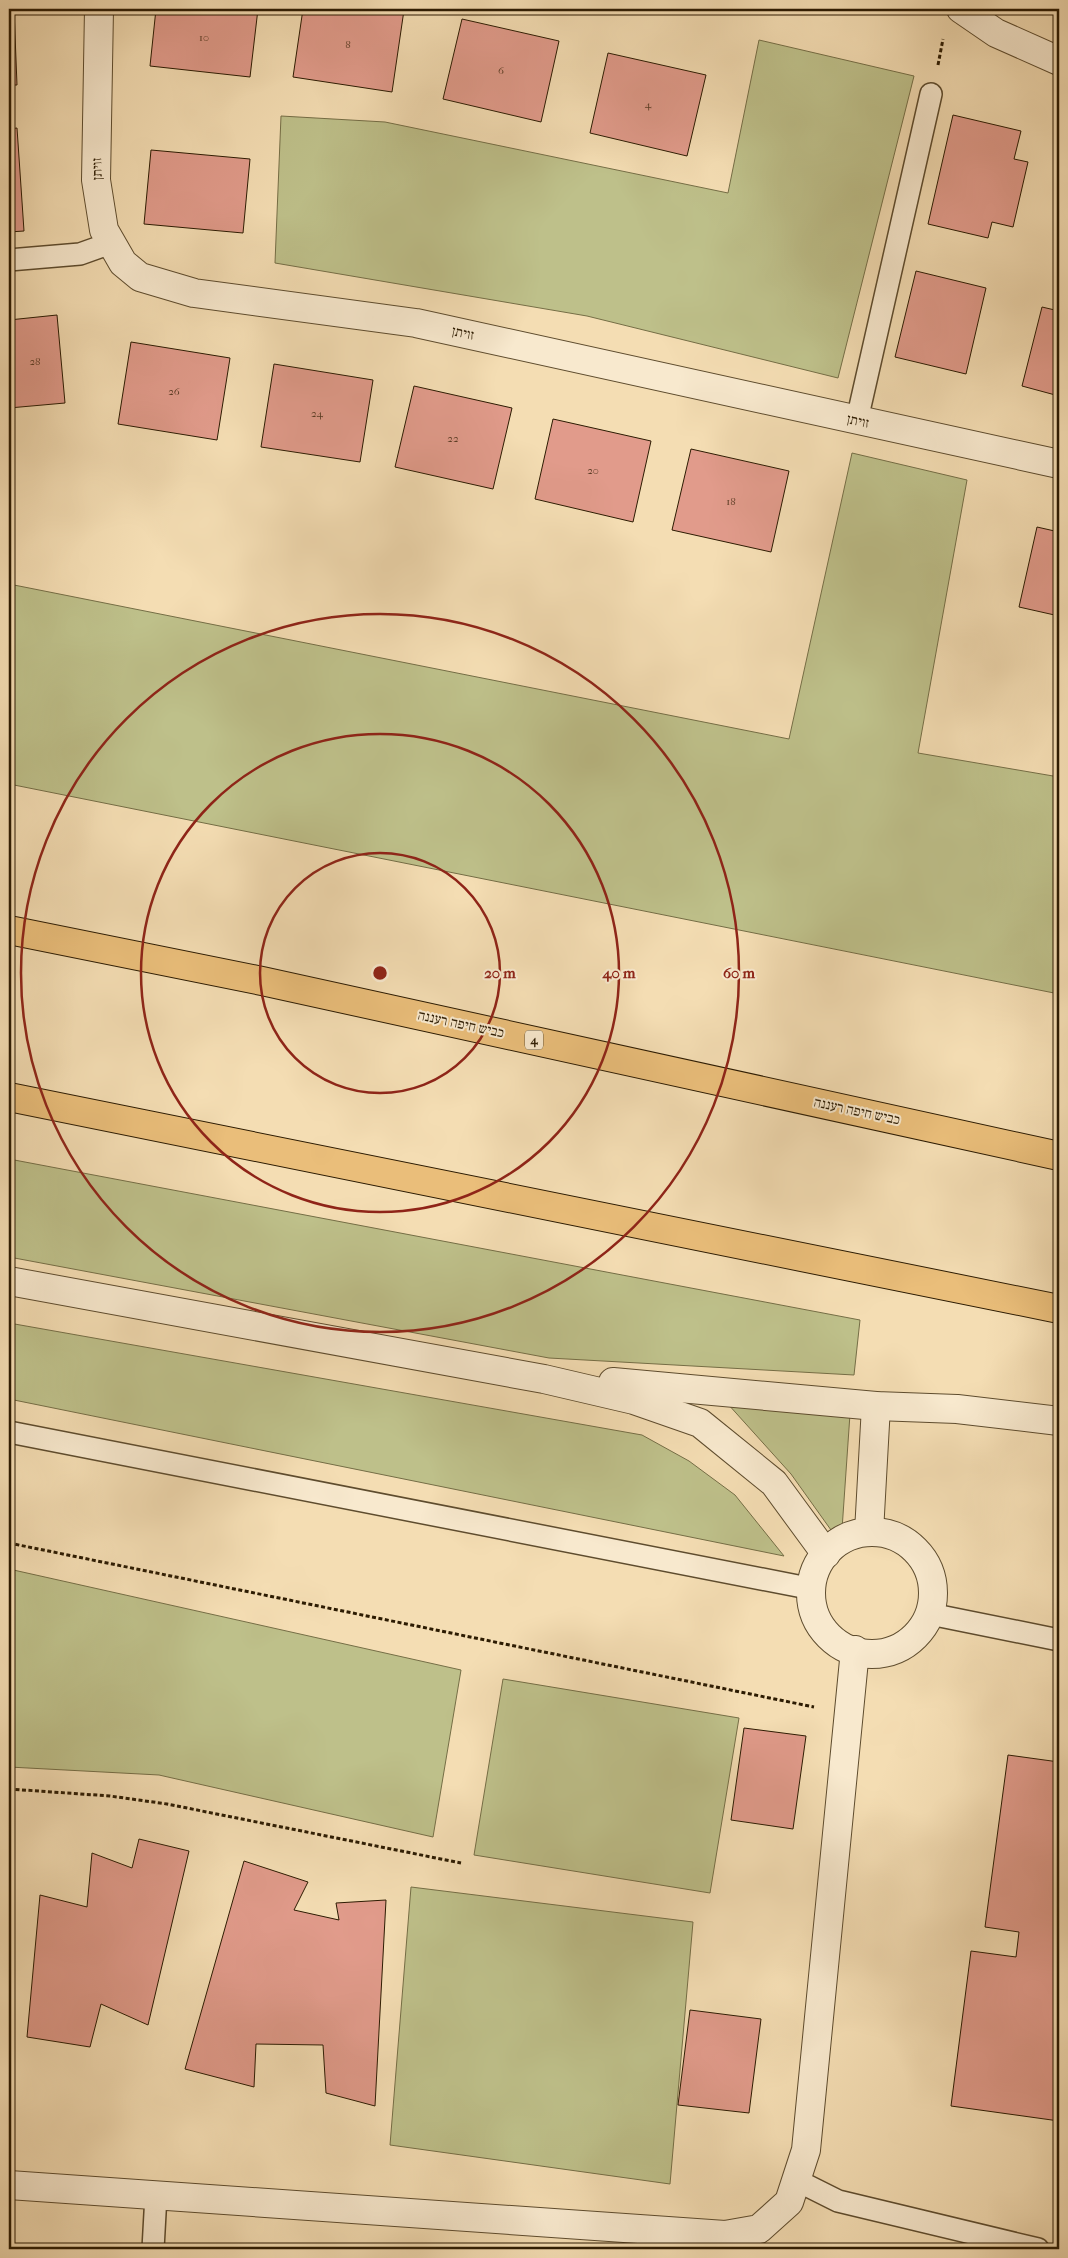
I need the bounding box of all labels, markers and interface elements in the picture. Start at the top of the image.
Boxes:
house number: 10 [199,31,209,44]
house number: 8 [345,38,351,51]
house number: 6 [498,64,504,77]
house number: 4 [645,98,652,111]
street label: זויתן [88,158,106,180]
street label: זויתן [450,322,476,344]
house number: 28 [29,355,41,368]
house number: 26 [168,385,180,398]
house number: 24 [311,407,324,420]
street label: זויתן [845,410,871,432]
house number: 22 [447,432,459,445]
house number: 20 [587,464,599,477]
house number: 18 [726,495,736,508]
centre of rings [371,964,389,982]
text: 20 m [484,964,516,982]
text: 40 m [602,964,636,982]
text: 60 m [723,964,756,982]
street label: כביש חיפה רעננה [416,1007,506,1041]
road number: 4 [525,1030,543,1050]
street label: כביש חיפה רעננה [812,1094,902,1128]

